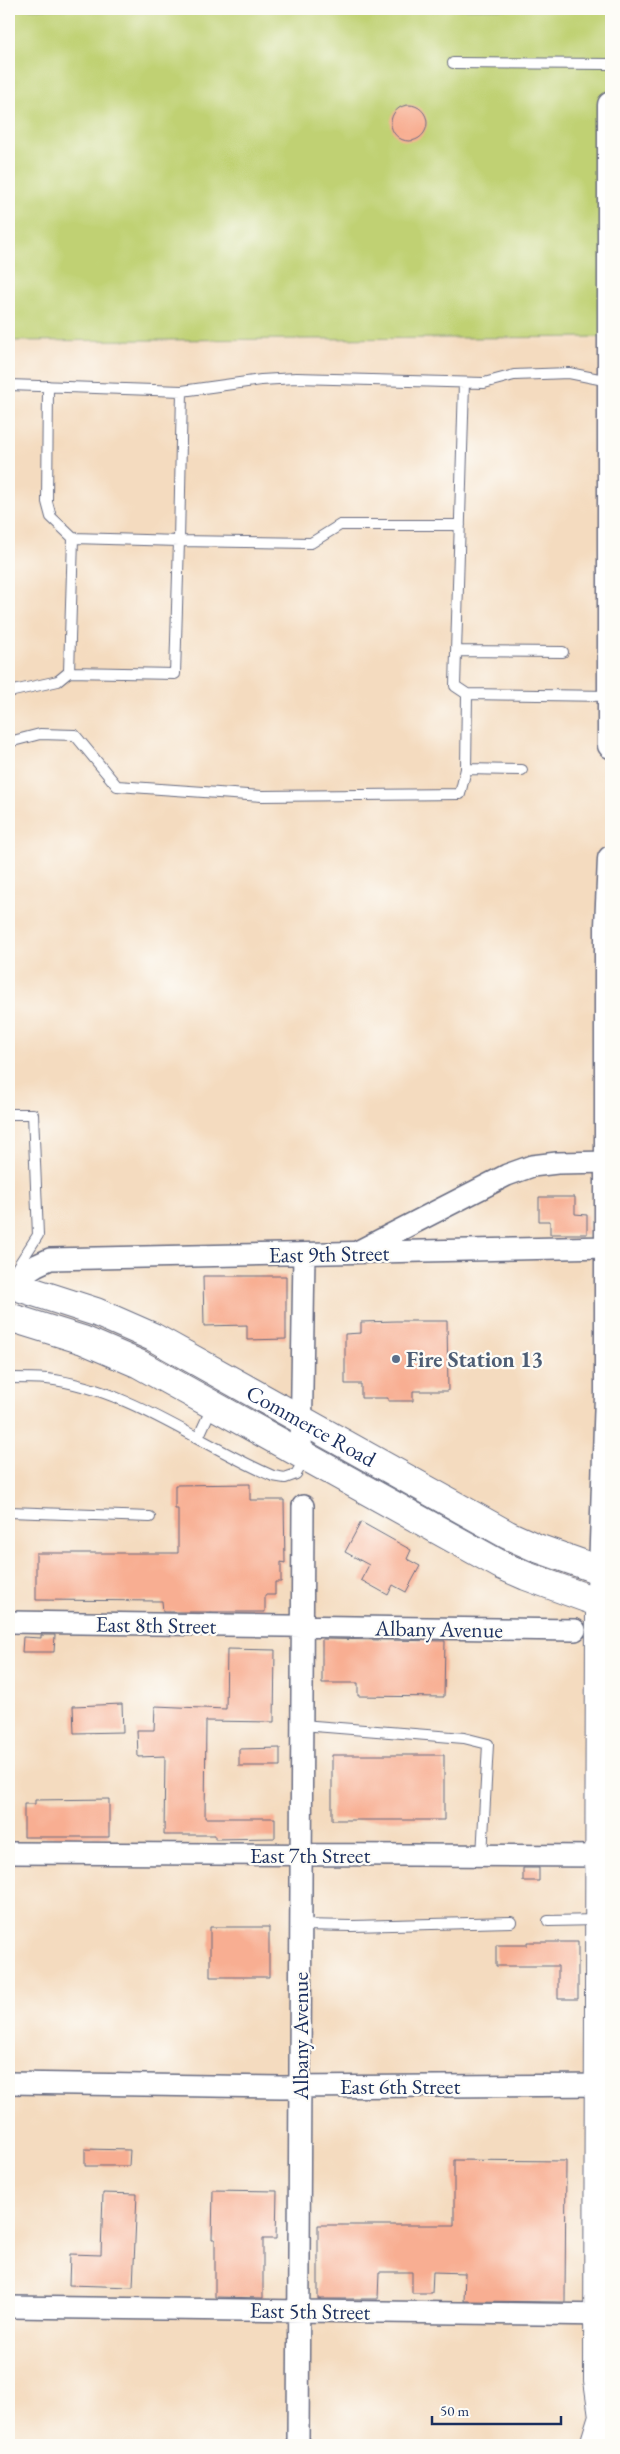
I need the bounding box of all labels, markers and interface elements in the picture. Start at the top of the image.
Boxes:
street label: East 9th Street [268,1238,390,1270]
place label: Fire Station 13 [406,1345,543,1374]
marker: Fire Station 13 [390,1353,402,1365]
street label: Commerce Road [241,1378,382,1474]
street label: East 8th Street [95,1609,217,1641]
street label: Albany Avenue [374,1613,504,1645]
street label: East 7th Street [250,1841,370,1870]
street label: Albany Avenue [286,1972,315,2101]
street label: East 6th Street [340,2072,460,2101]
street label: East 5th Street [249,2295,371,2327]
scale bar [432,2394,561,2426]
text: 50 m [440,2401,469,2420]

